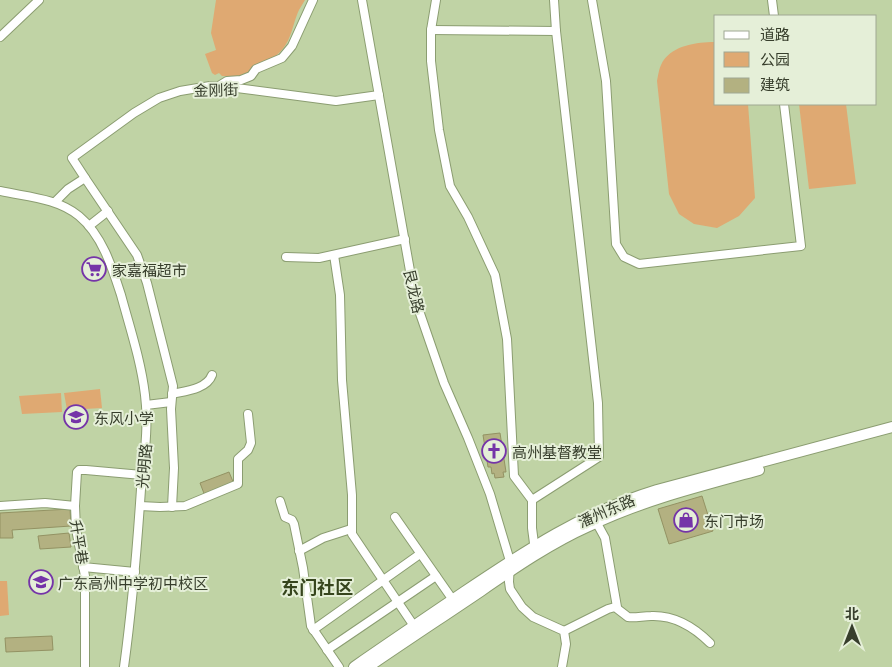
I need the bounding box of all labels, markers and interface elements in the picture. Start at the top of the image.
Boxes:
legend [714,15,877,105]
text: 道路 [760,23,790,44]
text: 公园 [760,48,790,69]
text: 建筑 [760,73,790,94]
street label: 金刚街 [193,78,239,100]
supermarket icon: 家嘉福超市 [81,256,107,282]
place label: 家嘉福超市 [112,259,187,280]
street label: 艮龙路 [400,267,430,315]
school or university icon: 东风小学 [63,404,89,430]
place label: 东风小学 [94,407,154,428]
church icon: 高州基督教堂 [481,438,507,464]
place label: 高州基督教堂 [512,441,602,462]
street label: 光明路 [131,443,155,489]
street label: 潘州东路 [574,489,638,531]
shop icon: 东门市场 [673,507,699,533]
place label: 东门市场 [704,510,764,531]
street label: 升平巷 [66,518,94,566]
school or university icon: 广东高州中学初中校区 [28,569,54,595]
place label: 广东高州中学初中校区 [58,572,208,593]
district label: 东门社区 [281,573,353,599]
north arrow [827,602,877,652]
text: 北 [845,603,859,623]

